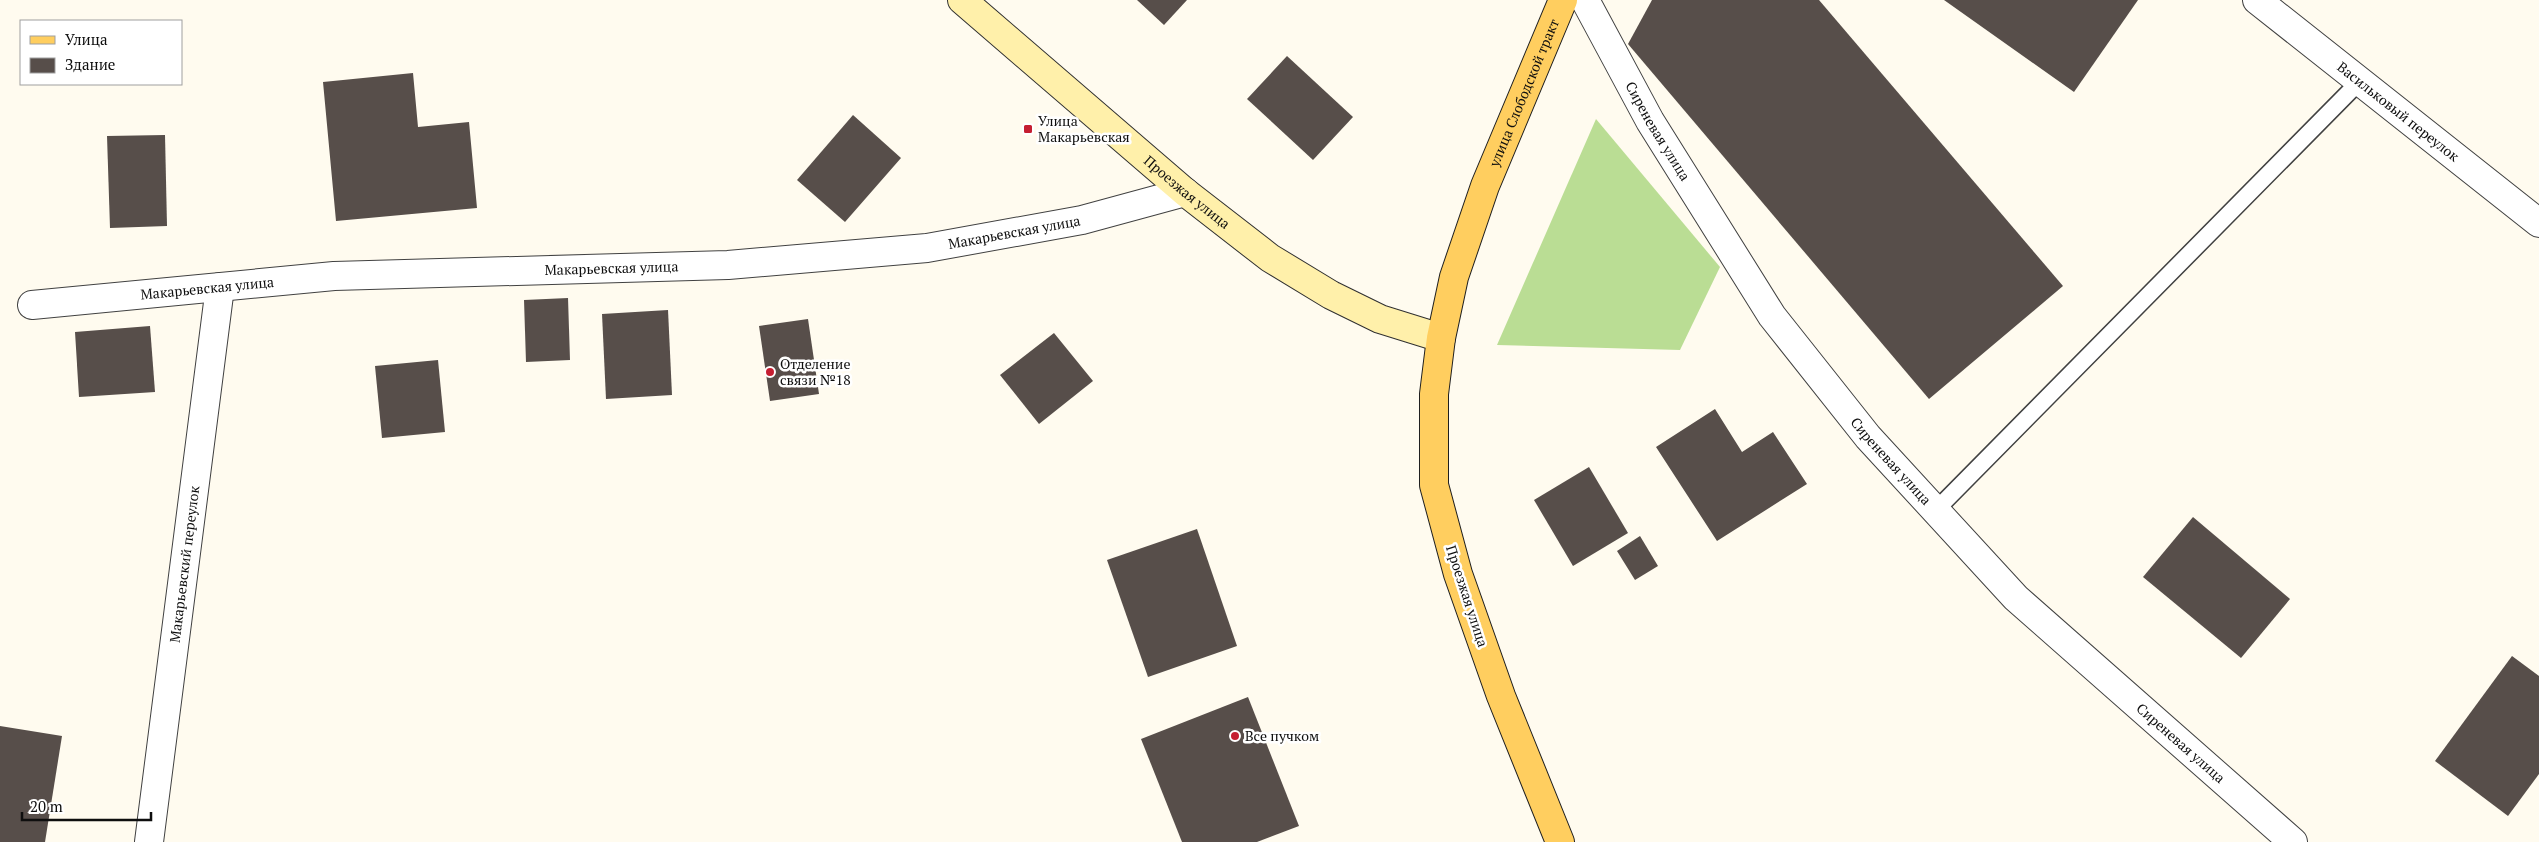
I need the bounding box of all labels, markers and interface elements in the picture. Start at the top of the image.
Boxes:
street label: улица Слободской тракт [1484,16,1563,170]
legend [20,20,182,85]
text: Улица [65,29,108,49]
text: Здание [65,54,115,74]
street label: Васильковый переулок [2334,57,2464,166]
street label: Сиреневая улица [1622,78,1695,184]
place label: Улица Макарьевская [1038,111,1130,146]
marker: Улица Макарьевская [1022,123,1034,135]
street label: Проезжая улица [1140,151,1234,233]
street label: Макарьевская улица [947,210,1082,253]
street label: Макарьевская улица [544,256,679,279]
street label: Макарьевская улица [140,272,275,304]
place label: Отделение связи №18 [780,354,851,389]
marker: Отделение связи №18 [764,366,776,378]
street label: Сиреневая улица [1847,413,1936,509]
street label: Макарьевский переулок [165,484,204,644]
street label: Проезжая улица [1442,543,1493,649]
street label: Сиреневая улица [2133,699,2229,787]
place label: Все пучком [1245,726,1319,745]
marker: Все пучком [1229,730,1241,742]
scale bar [22,790,151,822]
text: 20 m [30,796,63,816]

